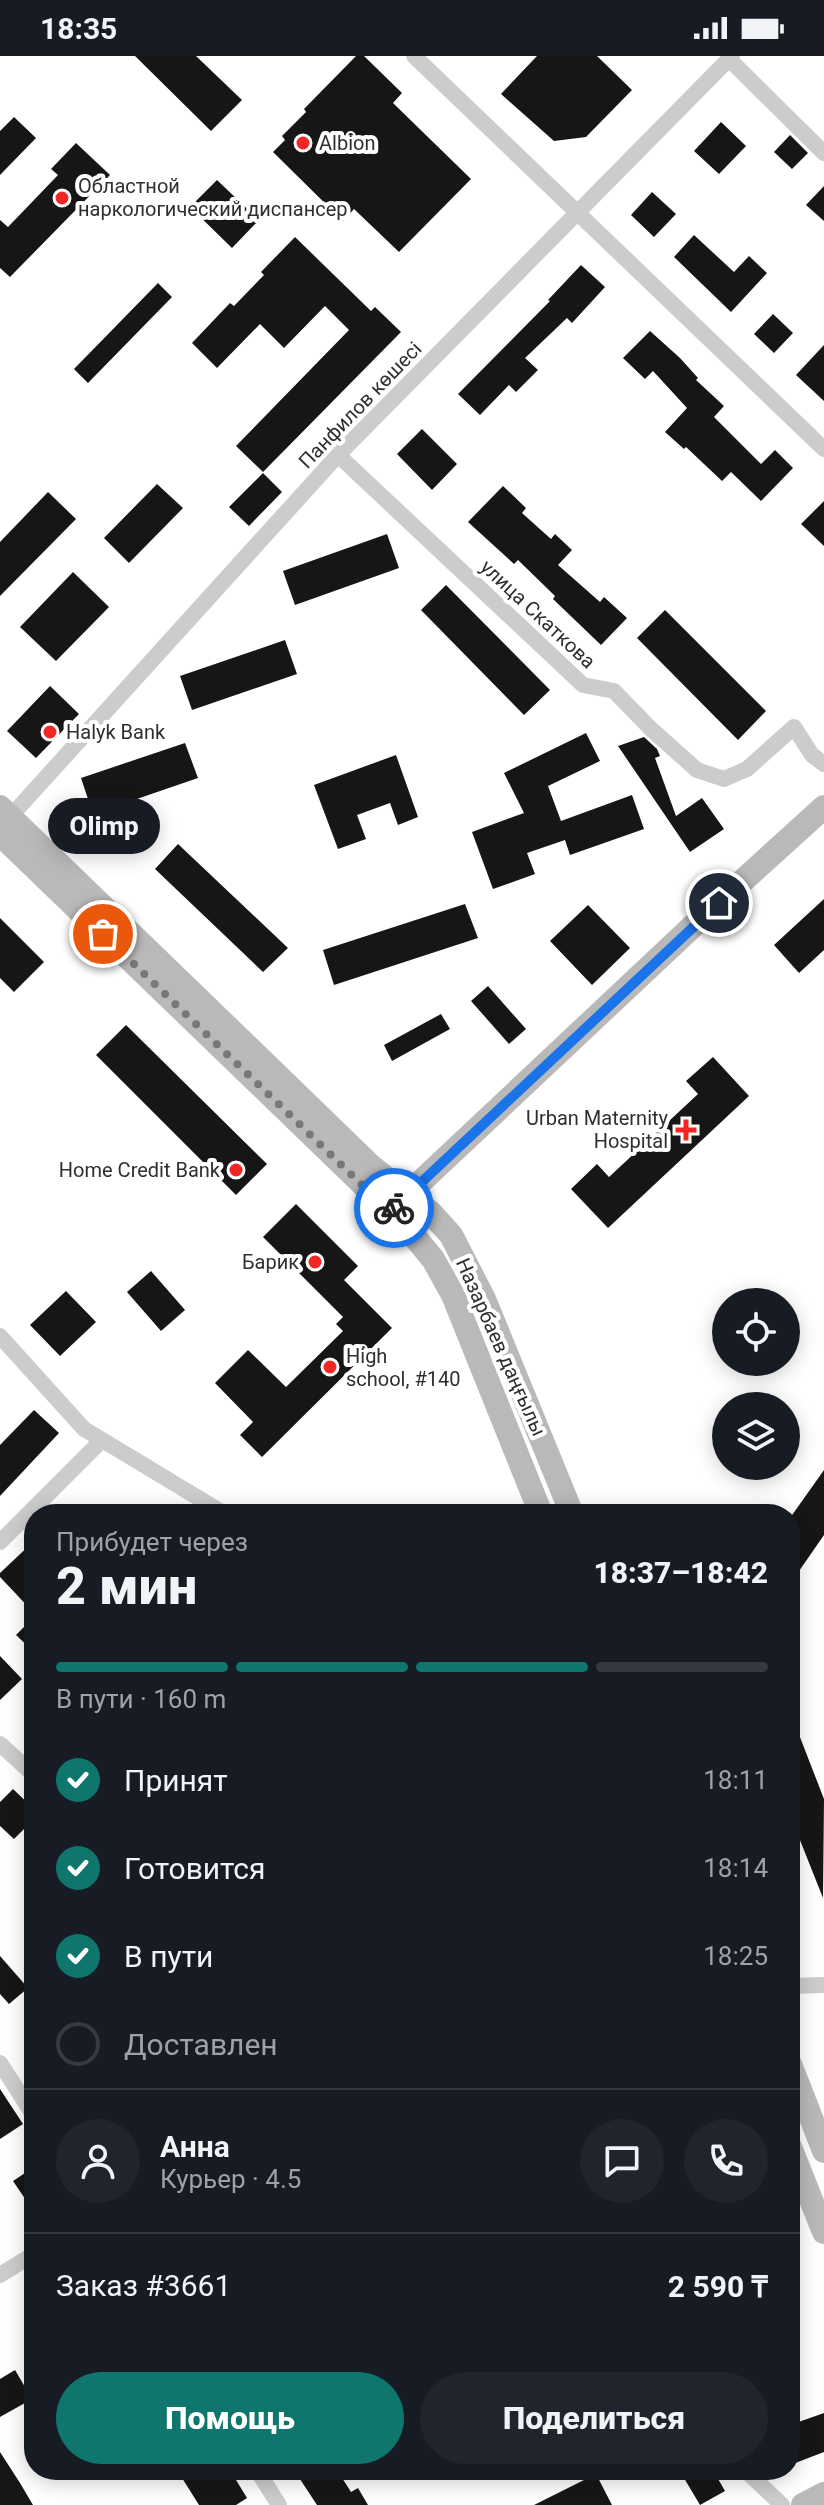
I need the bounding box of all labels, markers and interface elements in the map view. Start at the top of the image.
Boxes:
text: 18:35 [40,11,117,46]
place label: Albion [319,131,375,155]
marker: Albion [294,134,312,152]
place label: Областной наркологический диспансер [78,174,348,221]
marker: Областной наркологический диспансер [53,189,71,207]
street label: Панфилов көшесі [294,337,426,473]
street label: улица Скаткова [476,555,600,673]
place label: Halyk Bank [66,720,166,744]
marker: Halyk Bank [41,723,59,741]
callout: Olimp [47,798,159,854]
text: Olimp [69,811,139,841]
pin [685,869,753,937]
icon: home [697,881,741,925]
pin [69,900,137,968]
icon: bag [81,912,125,956]
place label: Urban Maternity Hospital [526,1106,669,1153]
marker: Urban Maternity Hospital [675,1119,697,1141]
place label: Home Credit Bank [59,1158,221,1182]
marker: Home Credit Bank [227,1161,245,1179]
courier [354,1168,434,1248]
icon: bike [372,1186,416,1230]
place label: Барик [242,1250,299,1274]
marker: Барик [306,1253,324,1271]
street label: Назарбаев даңғылы [451,1254,551,1440]
map controls [712,1288,800,1480]
button: locate [712,1288,800,1376]
place label: High school, #140 [346,1344,460,1391]
marker: High school, #140 [321,1358,339,1376]
button: layers [712,1392,800,1480]
text: Прибудет через [56,1527,248,1557]
text: 18:37–18:42 [593,1555,768,1590]
text: 2 мин [56,1556,197,1617]
text: В пути · 160 m [56,1684,226,1714]
icon: check [56,1758,100,1802]
text: Принят [124,1763,228,1798]
text: 18:11 [703,1765,768,1795]
icon: check [56,1846,100,1890]
text: Готовится [124,1851,266,1886]
text: 18:14 [703,1853,768,1883]
icon: check [56,1934,100,1978]
text: В пути [124,1939,213,1974]
text: 18:25 [703,1941,768,1971]
text: Доставлен [124,2027,278,2062]
button: person [56,2119,140,2203]
button: chat [580,2119,664,2203]
button: phone [684,2119,768,2203]
text: Анна [160,2129,230,2164]
text: Курьер · 4.5 [160,2164,301,2194]
text: Заказ #3661 [56,2268,231,2303]
text: 2 590 ₸ [668,2269,768,2304]
button: Помощь [56,2372,404,2464]
button: Поделиться [420,2372,768,2464]

